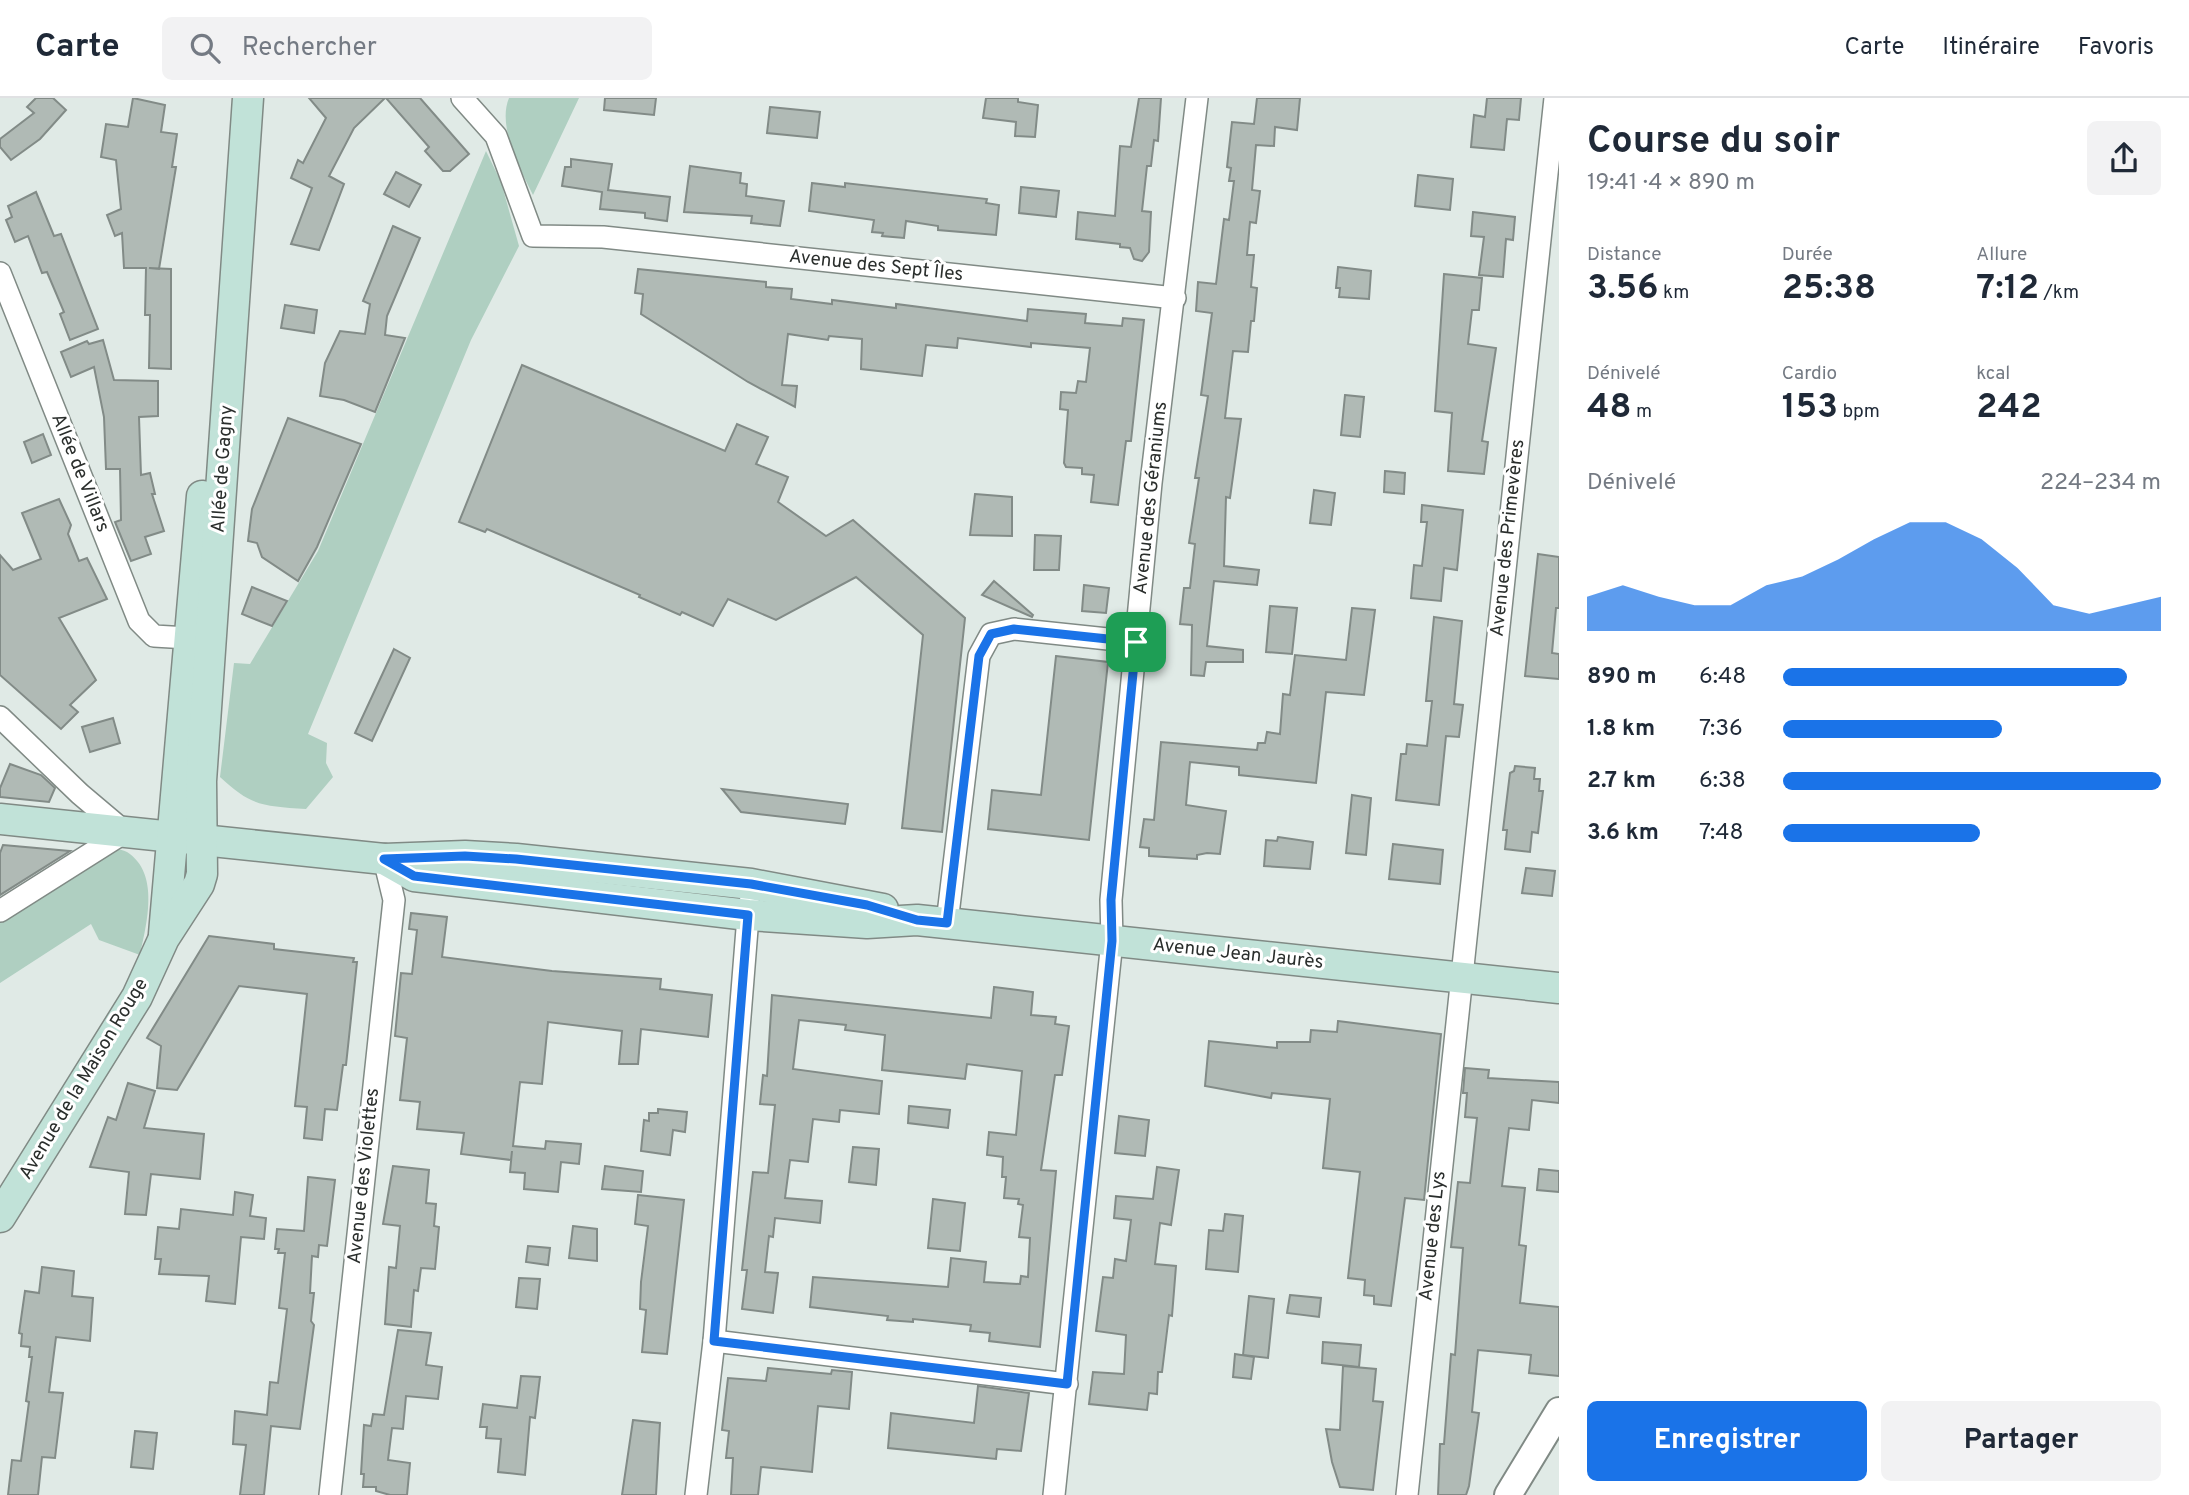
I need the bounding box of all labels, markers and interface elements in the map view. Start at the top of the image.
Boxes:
search box [162,17,652,80]
text: Carte [35,27,120,69]
icon: search [186,29,224,67]
text: Rechercher [242,32,377,65]
text: Carte [1844,33,1904,63]
text: Itinéraire [1942,33,2040,63]
text: Favoris [2078,33,2154,63]
text: Course du soir [1587,118,1840,167]
button: share [2087,121,2161,195]
text: 19:41 · 4 × 890 m [1587,169,1755,198]
text: Distance [1587,243,1662,267]
text: Durée [1782,243,1833,267]
text: Allure [1976,243,2027,267]
street label: Avenue des Sept Îles [788,244,964,287]
text: 3.56 [1587,267,1659,311]
text: 25:38 [1782,267,1876,311]
text: 7:12 [1976,267,2039,311]
text: km [1659,281,1689,305]
text: /km [2039,281,2079,305]
text: Dénivelé [1587,362,1661,386]
text: Cardio [1782,362,1837,386]
text: kcal [1976,362,2010,386]
text: 48 [1587,386,1632,430]
text: 153 [1782,386,1838,430]
text: 242 [1976,386,2042,430]
street label: Avenue des Géraniums [1129,400,1173,596]
text: m [1632,400,1652,424]
text: bpm [1838,400,1880,424]
street label: Allée de Gagny [207,404,239,534]
street label: Allée de Villars [45,410,115,536]
street label: Avenue des Primevères [1486,438,1530,638]
text: Dénivelé [1587,469,1676,498]
text: 224–234 m [2040,469,2161,498]
pin [1106,612,1166,672]
icon: arrive [1117,623,1155,661]
text: 890 m [1587,663,1657,692]
text: 6:48 [1699,663,1746,692]
text: 1.8 km [1587,715,1655,744]
text: 7:36 [1699,715,1743,744]
text: 2.7 km [1587,767,1656,796]
text: 6:38 [1699,767,1746,796]
text: 3.6 km [1587,819,1659,848]
text: 7:48 [1699,819,1744,848]
street label: Avenue Jean Jaurès [1151,933,1325,975]
street label: Avenue de la Maison Rouge [14,974,154,1184]
street label: Avenue des Violettes [343,1087,385,1265]
street label: Avenue des Lys [1414,1170,1452,1302]
button: Enregistrer [1587,1401,1867,1481]
button: Partager [1881,1401,2161,1481]

